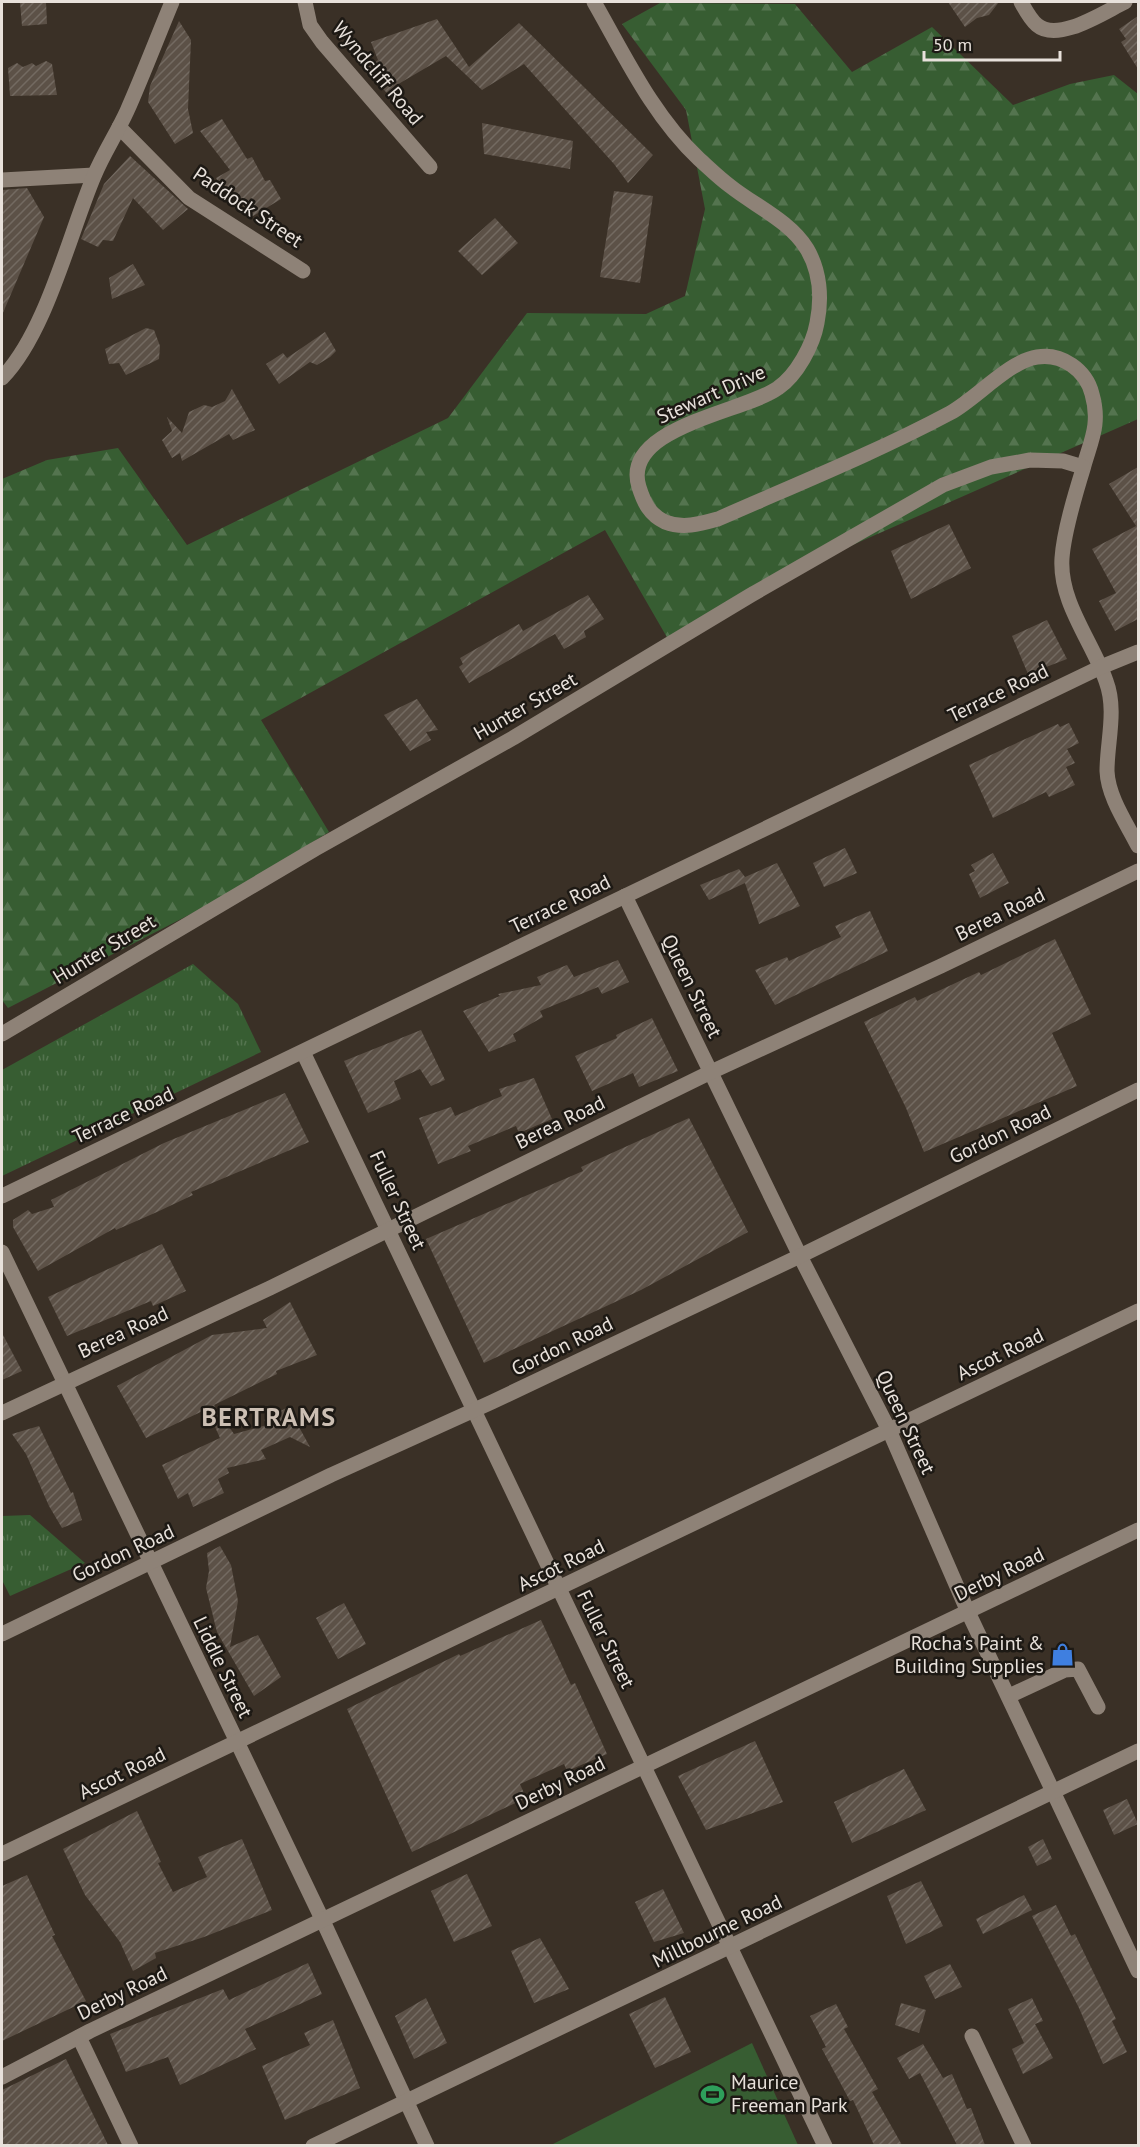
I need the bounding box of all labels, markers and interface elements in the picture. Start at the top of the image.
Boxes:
street label: Wyndcliff Road [327,16,429,130]
scale bar [924,24,1060,62]
text: 50 m [933,33,972,56]
street label: Paddock Street [188,161,308,253]
street label: Stewart Drive [653,359,769,429]
street label: Terrace Road [943,658,1053,728]
street label: Hunter Street [469,666,582,746]
street label: Terrace Road [505,869,615,939]
street label: Berea Road [951,881,1049,947]
street label: Hunter Street [48,908,160,990]
street label: Queen Street [656,930,728,1042]
street label: Terrace Road [68,1080,178,1150]
street label: Berea Road [511,1089,609,1155]
street label: Gordon Road [945,1098,1055,1170]
street label: Fuller Street [364,1146,432,1254]
street label: Berea Road [74,1300,172,1364]
street label: Gordon Road [507,1310,617,1382]
street label: Ascot Road [952,1322,1048,1386]
street label: Queen Street [871,1366,942,1478]
district label: BERTRAMS [201,1400,337,1433]
street label: Gordon Road [68,1518,178,1588]
street label: Ascot Road [513,1533,609,1597]
street label: Derby Road [950,1541,1048,1607]
street label: Fuller Street [571,1586,641,1693]
street label: Liddle Street [187,1612,259,1722]
place label: Rocha's Paint & Building Supplies [894,1630,1044,1679]
shop icon: Rocha's Paint & Building Supplies [1049,1642,1075,1668]
street label: Ascot Road [74,1741,170,1805]
street label: Derby Road [511,1750,609,1816]
street label: Millbourne Road [648,1888,786,1974]
street label: Derby Road [73,1960,171,2026]
place label: Maurice Freeman Park [731,2069,848,2118]
sports icon: Maurice Freeman Park [700,2081,726,2107]

